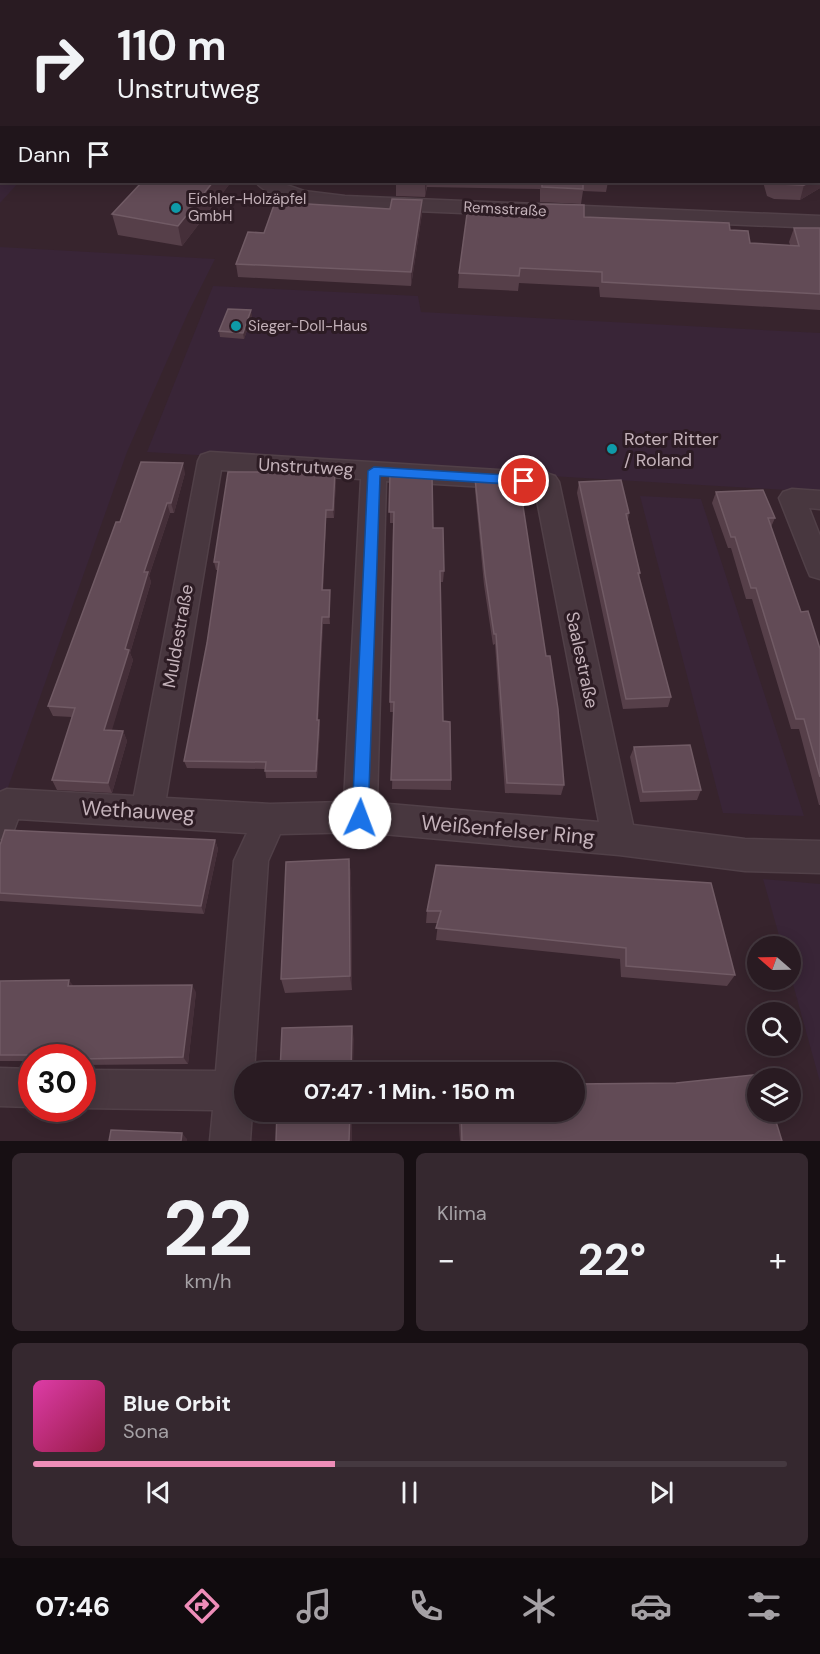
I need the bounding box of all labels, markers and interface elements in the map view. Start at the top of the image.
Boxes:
text: 110 m [117,18,227,73]
icon: right [18,24,96,102]
text: Unstrutweg [117,71,260,106]
icon: arrive [82,138,115,171]
text: Dann [18,140,70,169]
place label: Eichler-Holzäpfel GmbH [188,189,306,226]
street label: Remsstraße [463,197,547,221]
marker: Eichler-Holzäpfel GmbH [169,201,183,215]
place label: Sieger-Doll-Haus [248,316,368,336]
marker: Sieger-Doll-Haus [229,319,243,333]
place label: Roter Ritter / Roland [624,427,719,472]
marker: Roter Ritter / Roland [605,442,619,456]
street label: Unstrutweg [258,453,354,481]
pin [498,455,549,506]
icon: arrive [507,464,540,497]
street label: Muldestraße [157,582,199,690]
street label: Saalestraße [560,609,604,711]
position arrow [328,786,392,850]
street label: Wethauweg [80,794,196,828]
street label: Weißenfelser Ring [420,808,596,852]
north arrow [747,936,801,990]
map controls [747,936,801,1122]
button: search [747,1002,801,1056]
speed limit sign: 30 [18,1044,96,1122]
button: layers [747,1068,801,1122]
text: 07:47 · 1 Min. · 150 m [304,1077,515,1106]
text: 22 [163,1178,253,1279]
text: Klima [437,1200,487,1226]
text: 22° [578,1230,646,1289]
text: − [437,1238,455,1281]
text: + [769,1238,787,1281]
text: km/h [184,1268,232,1294]
text: Blue Orbit [123,1389,231,1418]
text: Sona [123,1418,169,1444]
icon: previous [142,1476,175,1509]
icon: pause [393,1476,426,1509]
icon: next [645,1476,678,1509]
icon: directions [181,1585,223,1627]
icon: music [293,1585,335,1627]
icon: phone [405,1585,447,1627]
icon: climate [518,1585,560,1627]
icon: car [630,1585,672,1627]
icon: filters [743,1585,785,1627]
text: 07:46 [35,1589,110,1624]

